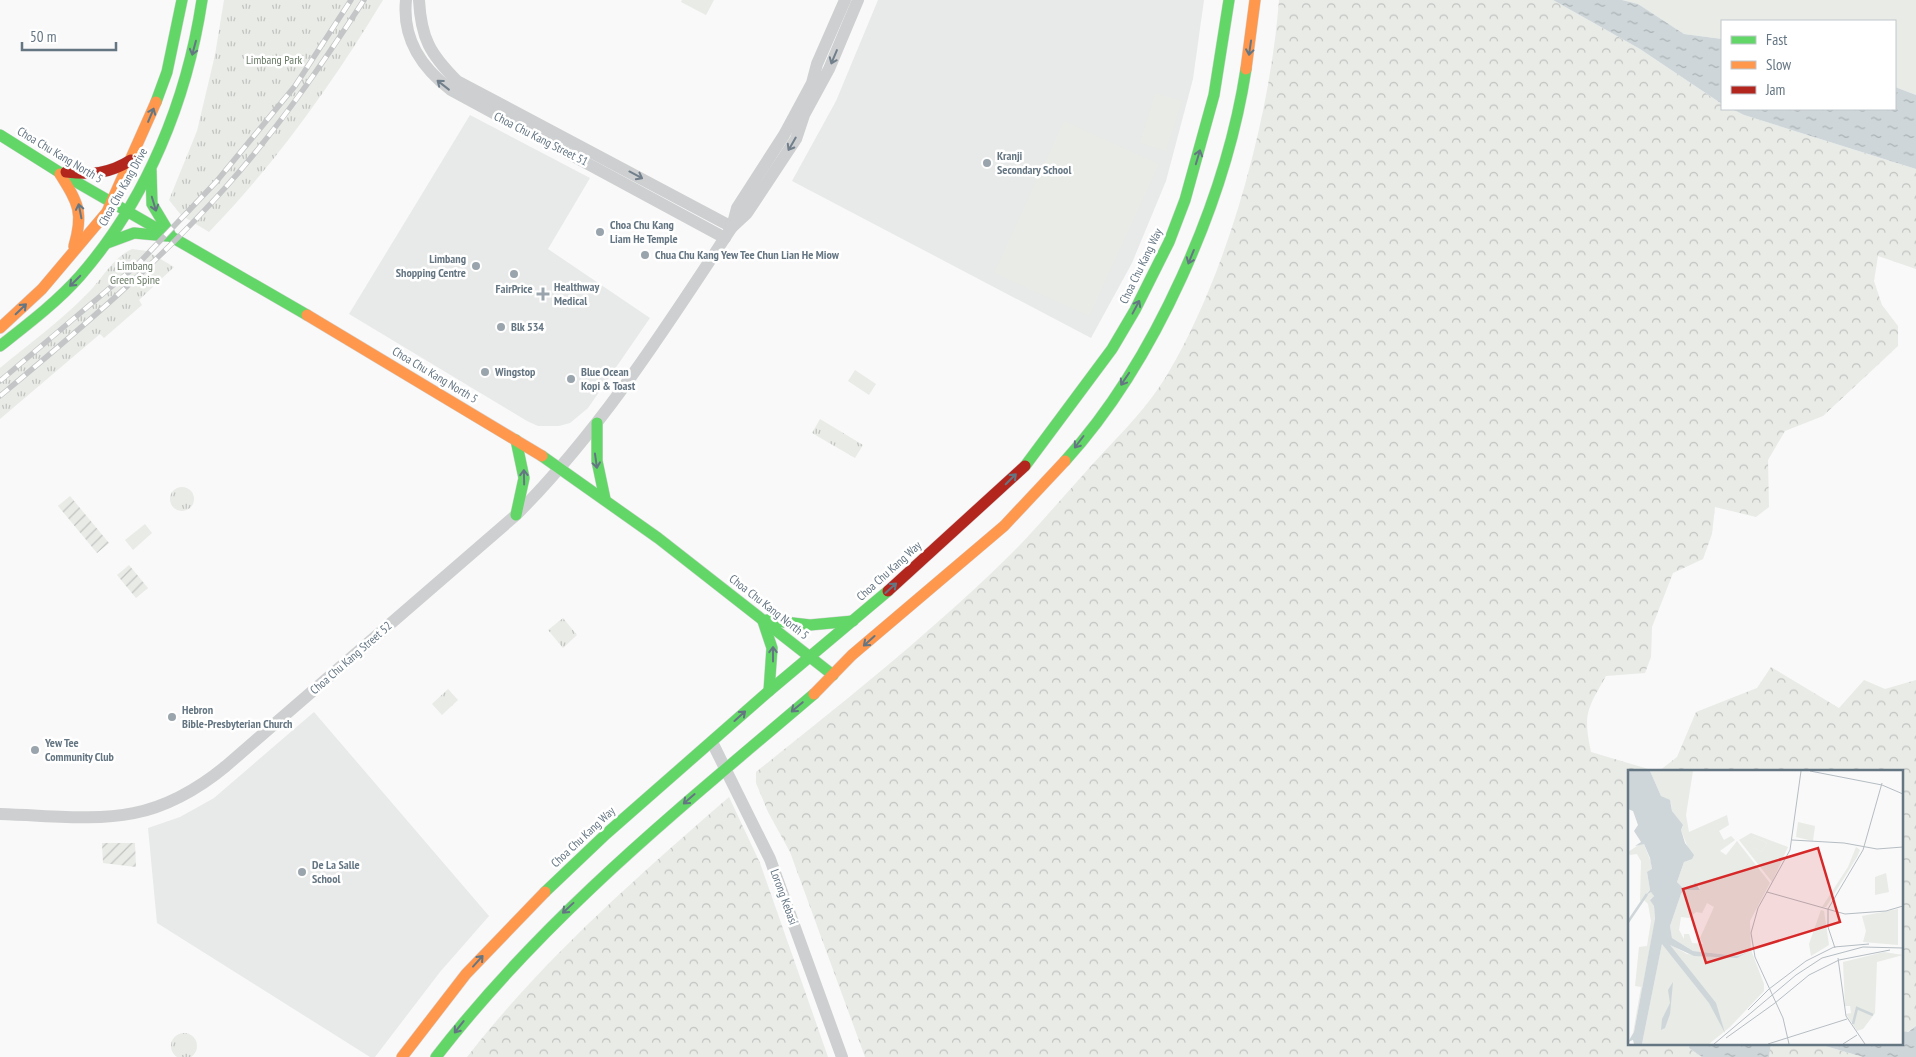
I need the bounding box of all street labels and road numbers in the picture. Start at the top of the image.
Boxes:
street label: Choa Chu Kang Street 51 [492,108,591,169]
street label: Choa Chu Kang North 5 [15,123,106,186]
street label: Choa Chu Kang Drive [95,145,150,228]
street label: Choa Chu Kang Way [1116,225,1165,306]
street label: Choa Chu Kang North 5 [390,343,481,406]
street label: Choa Chu Kang Way [853,537,925,604]
street label: Choa Chu Kang North 5 [726,571,812,642]
street label: Choa Chu Kang Street 52 [307,618,395,697]
street label: Choa Chu Kang Way [548,803,618,870]
street label: Lorong Kebasi [767,867,801,927]

